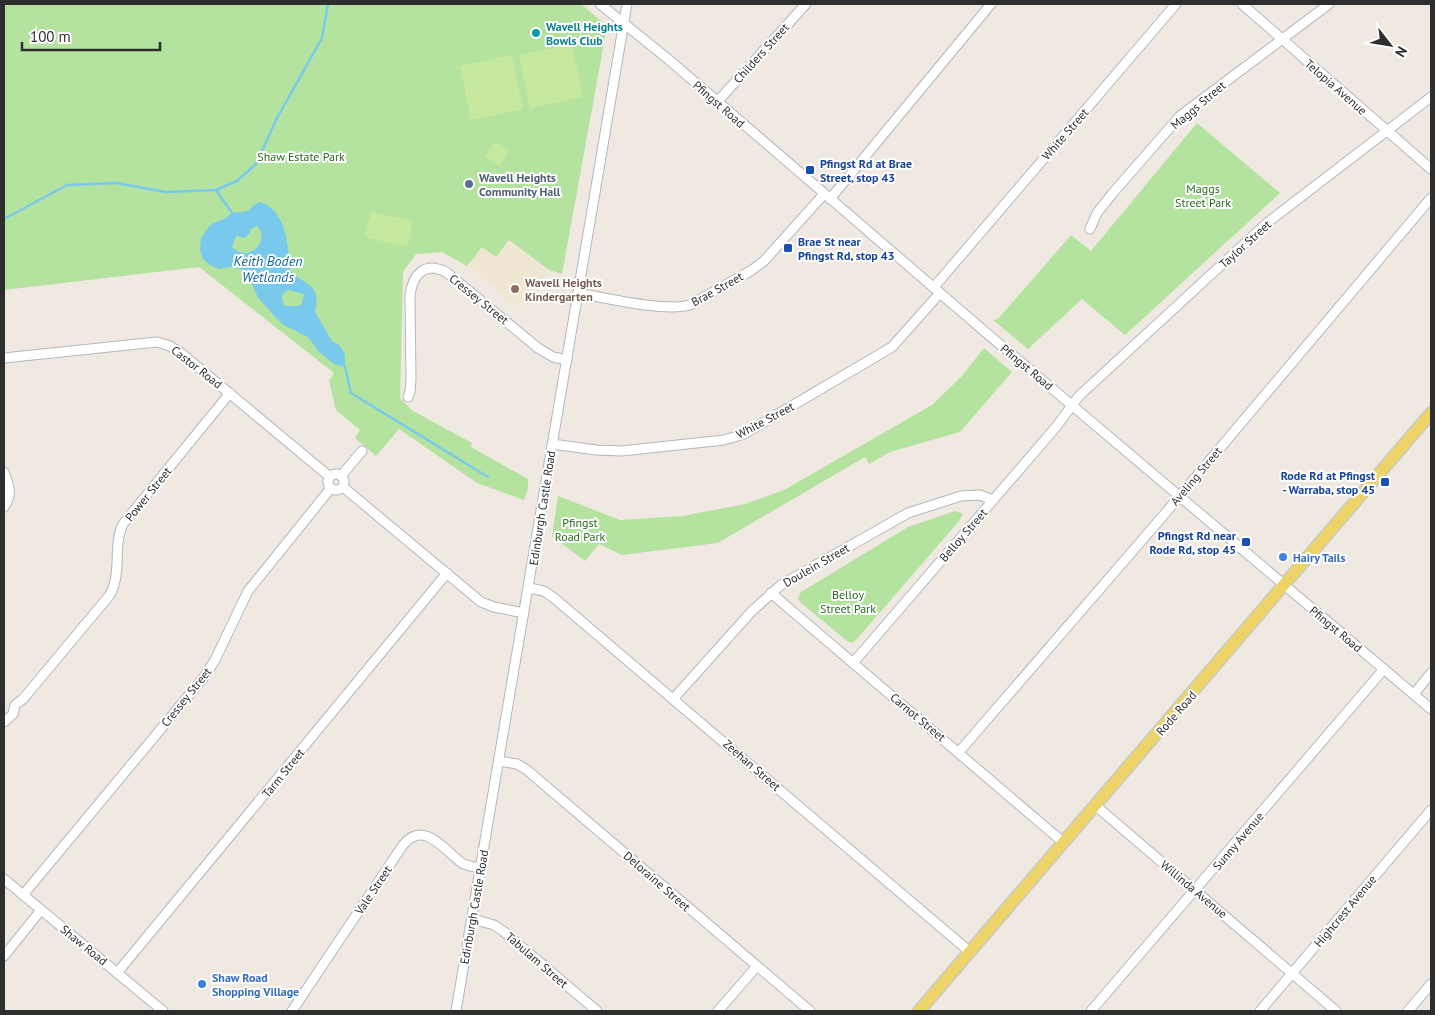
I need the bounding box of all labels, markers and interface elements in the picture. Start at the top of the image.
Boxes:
place label: Wavell Heights Bowls Club [546,19,623,48]
scale bar [22,20,160,52]
street label: Childers Street [730,20,792,86]
north arrow [1365,20,1415,70]
text: 100 m [30,27,71,46]
marker: Wavell Heights Bowls Club [530,27,542,39]
text: N [1391,43,1411,60]
street label: Telopia Avenue [1302,56,1370,118]
street label: Pfingst Road [690,77,748,131]
street label: Maggs Street [1167,78,1229,132]
street label: White Street [1038,105,1092,163]
park label: Shaw Estate Park [257,149,345,164]
place label: Pfingst Rd at Brae Street, stop 43 [820,156,912,185]
marker: Pfingst Rd at Brae Street, stop 43 [804,164,816,176]
place label: Wavell Heights Community Hall [479,170,561,199]
marker: Wavell Heights Community Hall [463,178,475,190]
park label: Maggs Street Park [1175,181,1231,210]
street label: Taylor Street [1216,217,1274,271]
place label: Brae St near Pfingst Rd, stop 43 [798,234,894,263]
marker: Brae St near Pfingst Rd, stop 43 [782,242,794,254]
water label: Keith Boden Wetlands [233,252,303,286]
street label: Brae Street [688,269,746,309]
street label: Cressey Street [446,271,512,327]
place label: Wavell Heights Kindergarten [525,275,602,304]
marker: Wavell Heights Kindergarten [509,283,521,295]
street label: Pfingst Road [998,341,1056,393]
street label: Castor Road [168,342,226,392]
street label: White Street [733,398,797,442]
street label: Aveling Street [1167,444,1225,508]
street label: Edinburgh Castle Road [526,450,558,566]
street label: Power Street [122,464,174,524]
place label: Rode Rd at Pfingst - Warraba, stop 45 [1281,468,1376,497]
marker: Rode Rd at Pfingst - Warraba, stop 45 [1379,476,1391,488]
street label: Belloy Street [936,505,990,565]
park label: Pfingst Road Park [555,515,606,544]
place label: Pfingst Rd near Rode Rd, stop 45 [1150,528,1237,557]
marker: Pfingst Rd near Rode Rd, stop 45 [1240,536,1252,548]
street label: Doulein Street [780,540,852,590]
place label: Hairy Tails [1293,550,1345,565]
marker: Hairy Tails [1277,551,1289,563]
park label: Belloy Street Park [820,587,876,616]
street label: Pfingst Road [1307,603,1365,655]
street label: Cressey Street [158,664,214,730]
street label: Rode Road [1153,688,1199,738]
street label: Carnot Street [887,690,949,744]
street label: Zeehan Street [720,736,784,794]
street label: Tarm Street [259,745,307,801]
street label: Sunny Avenue [1209,809,1267,873]
street label: Deloraine Street [621,848,693,914]
street label: Edinburgh Castle Road [457,849,491,965]
street label: Willinda Avenue [1158,857,1230,921]
street label: Vale Street [351,863,395,918]
street label: Highcrest Avenue [1311,872,1379,950]
street label: Shaw Road [58,922,110,968]
street label: Tabulam Street [503,929,571,991]
place label: Shaw Road Shopping Village [212,970,299,999]
marker: Shaw Road Shopping Village [196,978,208,990]

